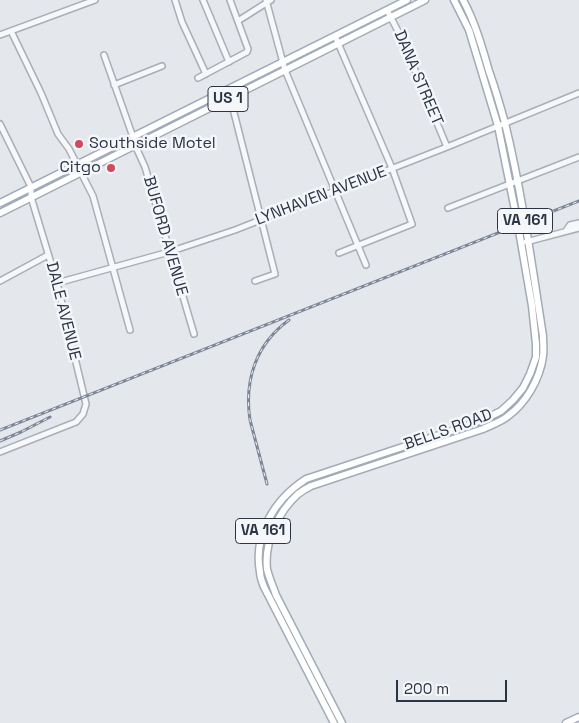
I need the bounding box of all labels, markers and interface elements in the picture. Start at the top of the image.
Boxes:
street label: DANA STREET [389,27,447,129]
road number: US 1 [208,86,248,112]
place label: Southside Motel [89,134,216,154]
marker: Southside Motel [73,138,85,150]
place label: Citgo [60,158,101,178]
marker: Citgo [105,162,117,174]
street label: LYNHAVEN AVENUE [253,162,389,230]
street label: BUFORD AVENUE [139,174,191,298]
road number: VA 161 [498,208,552,234]
street label: DALE AVENUE [41,260,85,362]
street label: BELLS ROAD [401,405,495,455]
road number: VA 161 [236,518,290,544]
scale bar [399,670,510,702]
text: 200 m [404,679,449,698]

